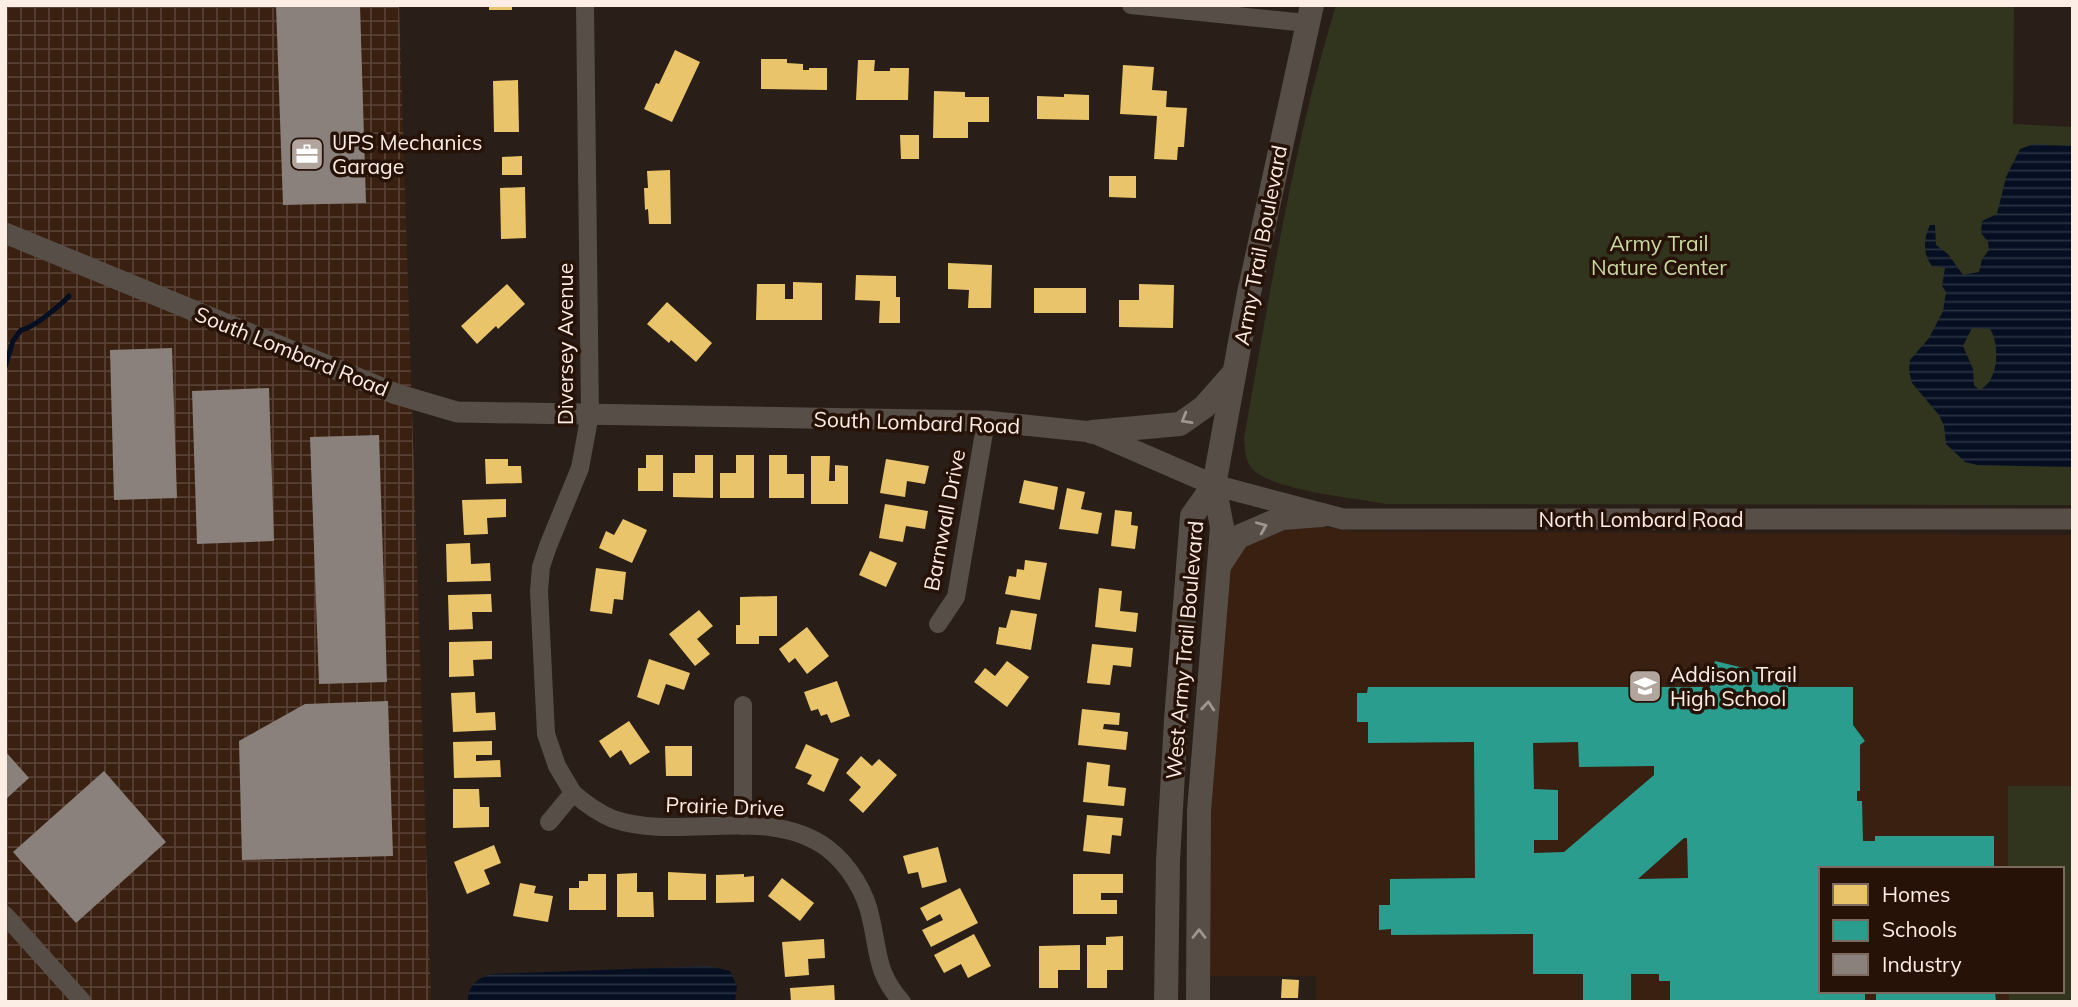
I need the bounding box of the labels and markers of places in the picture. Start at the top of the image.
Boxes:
place label: UPS Mechanics Garage [332,129,482,179]
office icon: UPS Mechanics Garage [288,135,326,173]
place label: Addison Trail High School [1670,661,1797,711]
school or university icon: Addison Trail High School [1626,667,1664,705]

